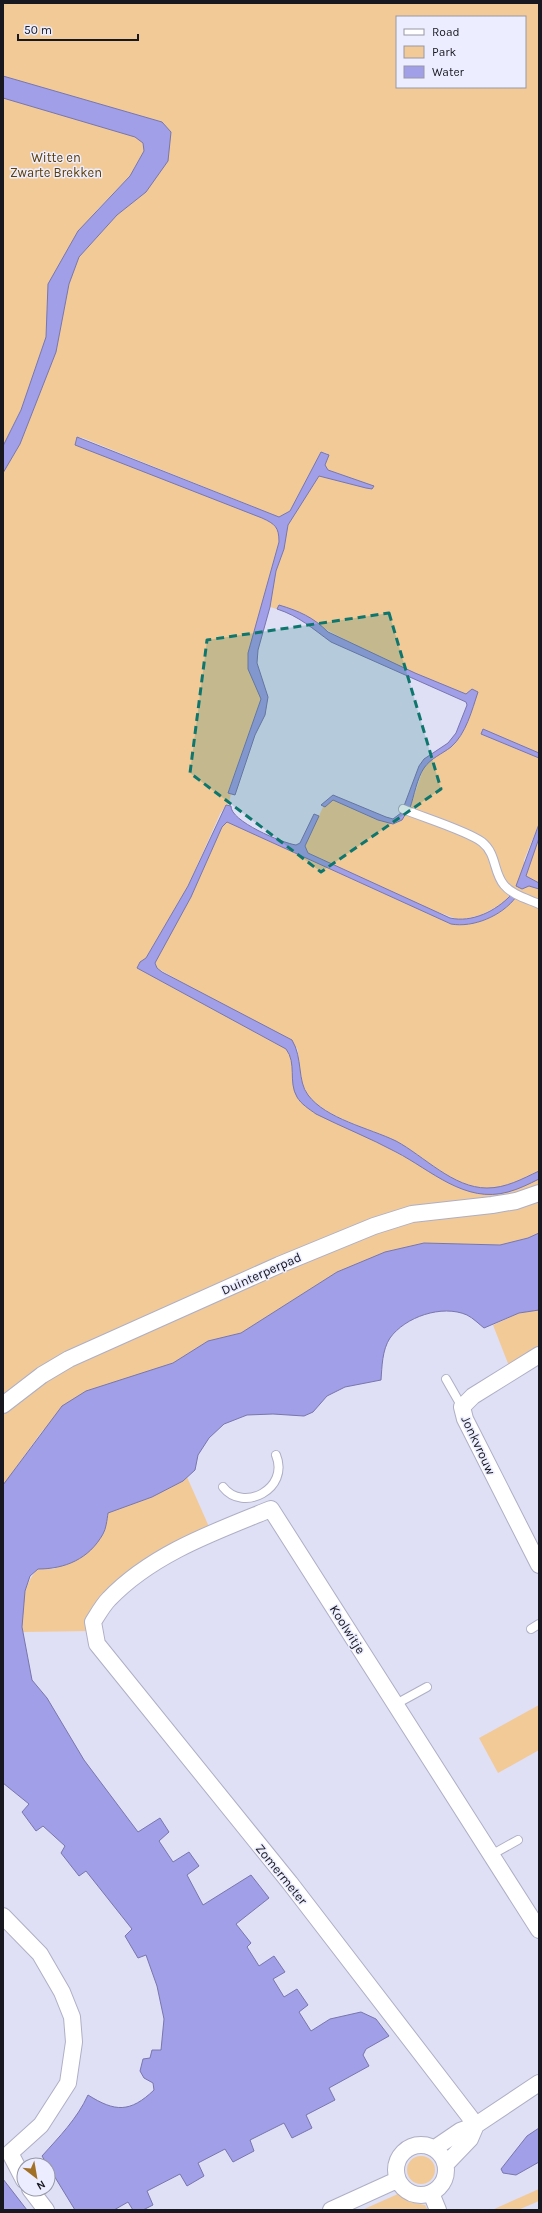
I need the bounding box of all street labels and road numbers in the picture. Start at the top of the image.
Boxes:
street label: Duinterperpad [219,1249,303,1298]
street label: Jonkvrouw [458,1413,499,1478]
street label: Koolwitje [327,1602,369,1657]
street label: Zomermeter [253,1841,311,1908]

